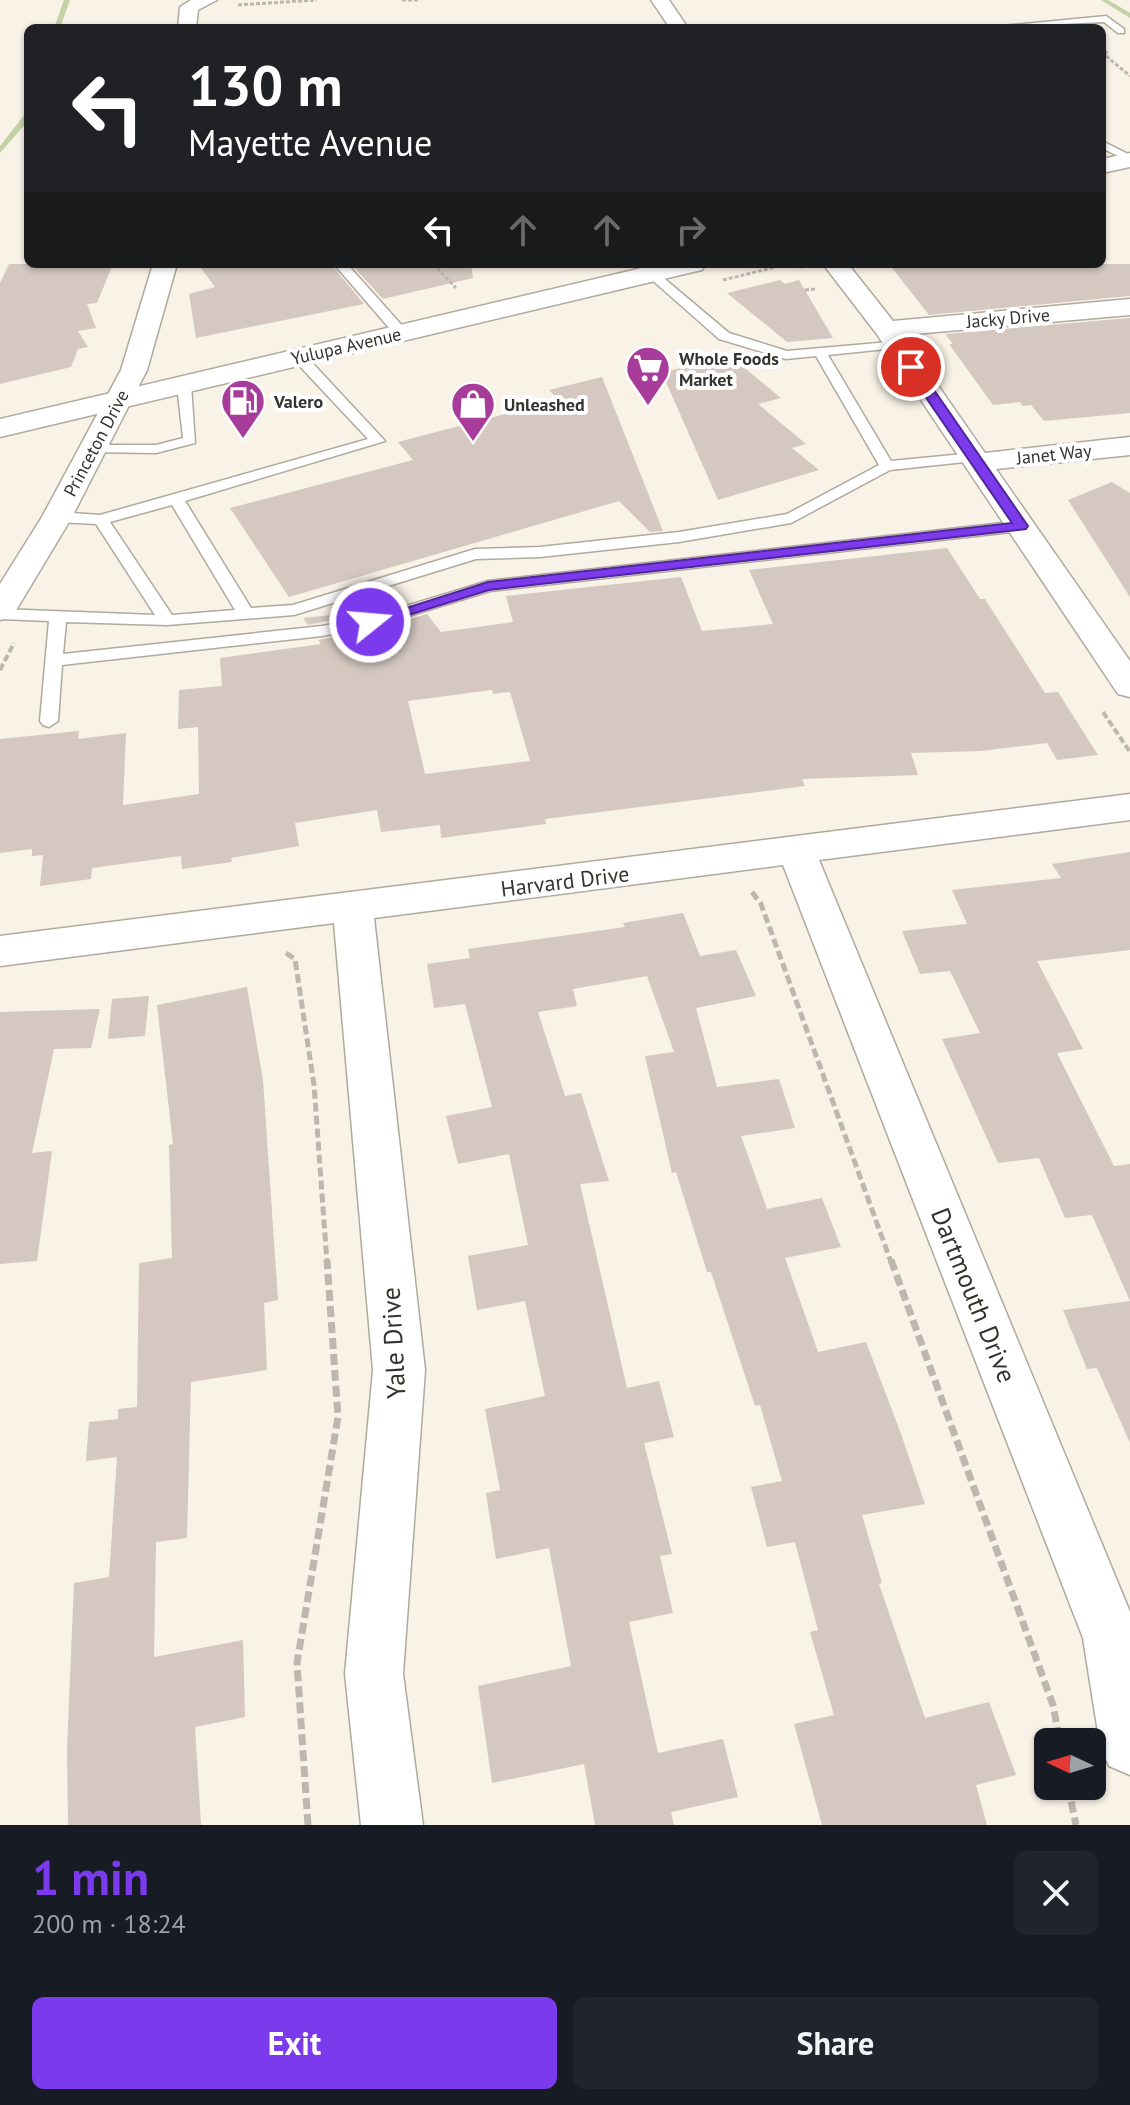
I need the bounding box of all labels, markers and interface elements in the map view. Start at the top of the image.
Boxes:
text: 130 m [188,49,343,121]
icon: left [56,56,160,160]
text: Mayette Avenue [188,119,432,166]
icon: left [417,208,461,252]
icon: ahead [501,208,545,252]
icon: ahead [585,208,629,252]
icon: right [669,208,713,252]
street label: Jacky Drive [964,303,1051,333]
street label: Yulupa Avenue [289,322,403,370]
pin [877,333,945,401]
supermarket icon: Whole Foods Market [624,344,672,407]
icon: arrive [889,345,933,389]
place label: Whole Foods Market [679,347,779,391]
fuel station icon: Valero [219,377,267,440]
shop icon: Unleashed [449,380,497,443]
street label: Princeton Drive [58,386,134,500]
place label: Valero [273,390,323,413]
place label: Unleashed [504,393,585,416]
street label: Janet Way [1014,439,1093,469]
position arrow [328,580,412,664]
street label: Harvard Drive [499,859,631,903]
street label: Dartmouth Drive [924,1203,1024,1387]
street label: Yale Drive [374,1286,412,1400]
north arrow [1034,1728,1106,1800]
map controls [1034,1728,1106,1800]
text: 1 min [32,1846,149,1908]
button: close [1014,1851,1098,1935]
text: 200 m · 18:24 [32,1907,186,1940]
button: Exit [32,1997,557,2089]
button: Share [573,1997,1098,2089]

